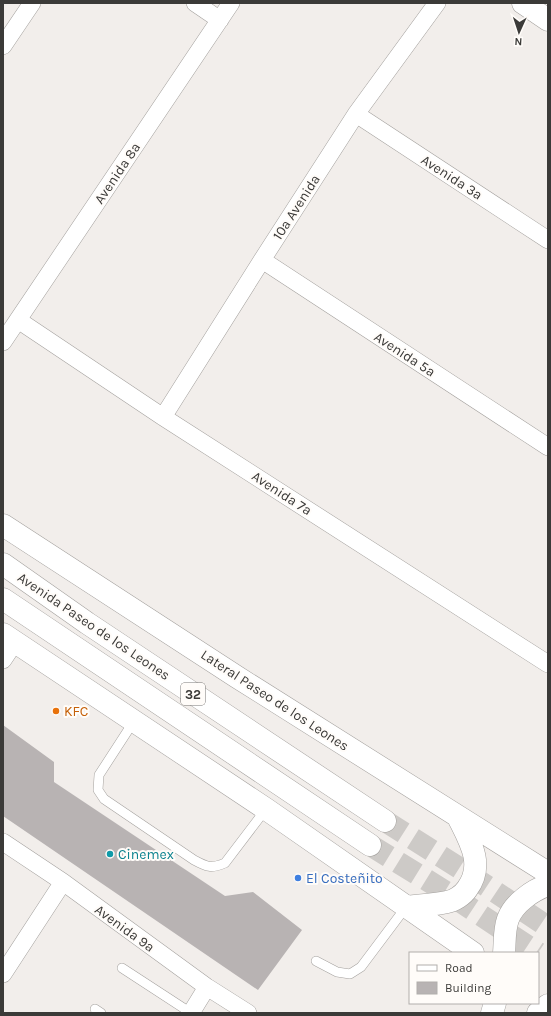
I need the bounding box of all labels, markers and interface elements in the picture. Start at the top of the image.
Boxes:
north arrow [499,12,539,52]
text: N [514,35,523,48]
street label: Avenida 8a [91,139,144,207]
street label: Avenida 3a [418,151,486,204]
street label: 10a Avenida [269,171,324,243]
street label: Avenida 5a [371,328,439,380]
street label: Avenida 7a [249,468,315,519]
street label: Avenida Paseo de los Leones [14,569,173,684]
street label: Lateral Paseo de los Leones [197,646,352,755]
road number: 32 [181,683,205,705]
place label: KFC [64,703,88,720]
marker: KFC [51,706,61,716]
place label: Cinemex [118,846,174,863]
marker: Cinemex [105,849,115,859]
place label: El Costeñito [306,870,383,887]
marker: El Costeñito [293,873,303,883]
street label: Avenida 9a [92,901,158,956]
legend [409,952,539,1004]
text: Road [445,961,473,975]
text: Building [445,981,492,995]

